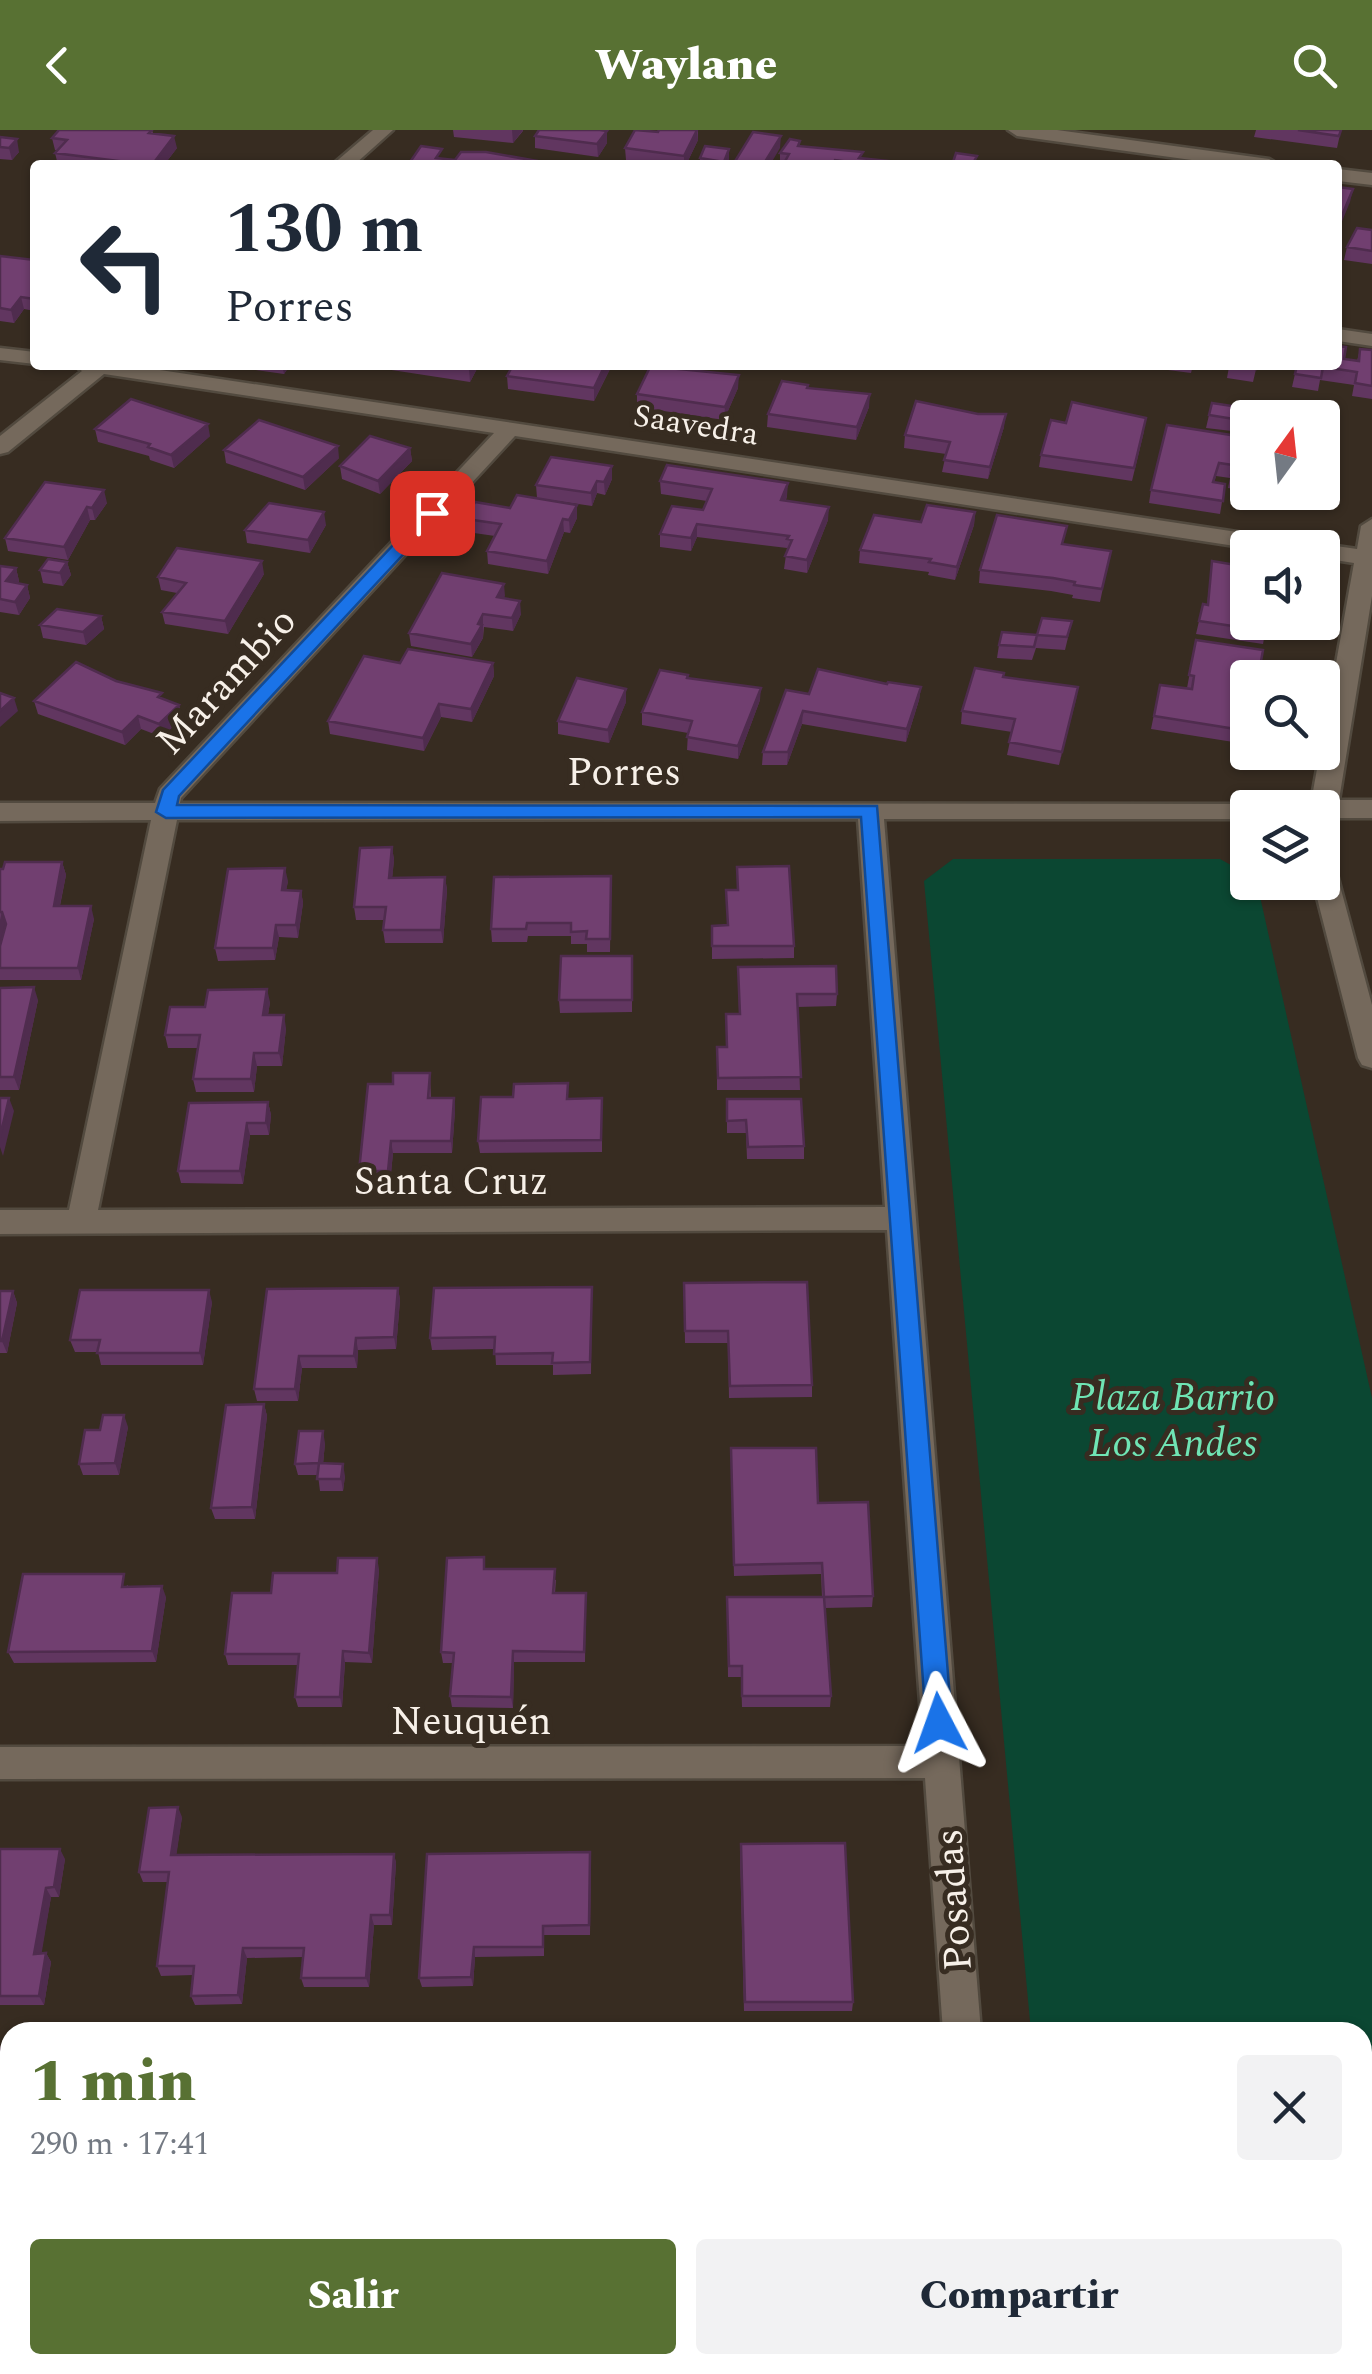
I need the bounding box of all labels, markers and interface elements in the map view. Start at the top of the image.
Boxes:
text: Waylane [595,31,777,100]
icon: back [30,38,85,93]
icon: search [1287,38,1342,93]
text: 130 m [225,177,423,283]
icon: left [60,200,190,330]
text: Porres [225,273,354,342]
street label: Saavedra [630,391,762,460]
north arrow [1230,400,1340,510]
map controls [1230,400,1340,900]
pin [390,471,475,556]
icon: arrive [405,486,460,541]
button: sound [1230,530,1340,640]
street label: Marambio [142,594,312,770]
button: search [1230,660,1340,770]
street label: Porres [567,743,681,804]
button: layers [1230,790,1340,900]
street label: Santa Cruz [353,1152,549,1213]
park label: Plaza Barrio Los Andes [1071,1368,1275,1475]
position arrow [887,1671,991,1775]
street label: Neuquén [390,1692,552,1753]
street label: Posadas [919,1827,990,1973]
text: 1 min [30,2036,196,2128]
button: close [1237,2055,1342,2160]
text: 290 m · 17:41 [30,2120,210,2169]
button: Salir [30,2239,676,2354]
button: Compartir [696,2239,1342,2354]

